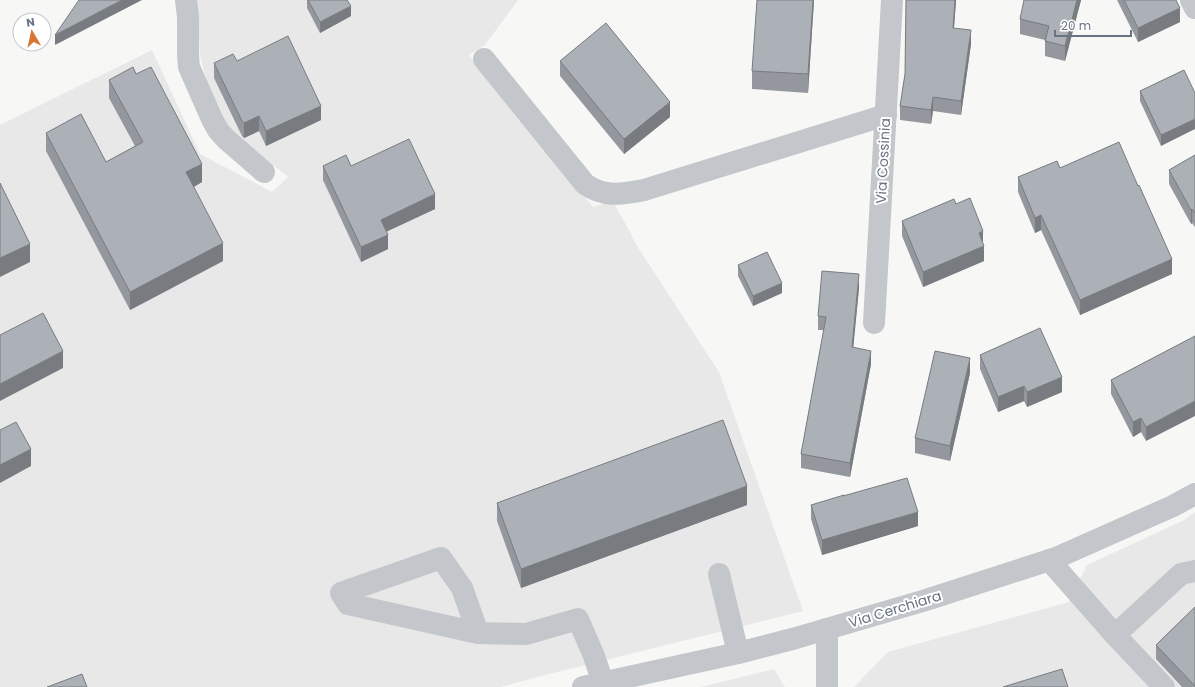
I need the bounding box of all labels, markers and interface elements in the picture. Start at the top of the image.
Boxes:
north arrow [12,12,52,52]
scale bar [1055,12,1131,38]
text: N [25,14,36,31]
text: 20 m [1061,17,1091,34]
street label: Via Cossinia [871,118,895,204]
street label: Via Cerchiara [846,585,944,633]

